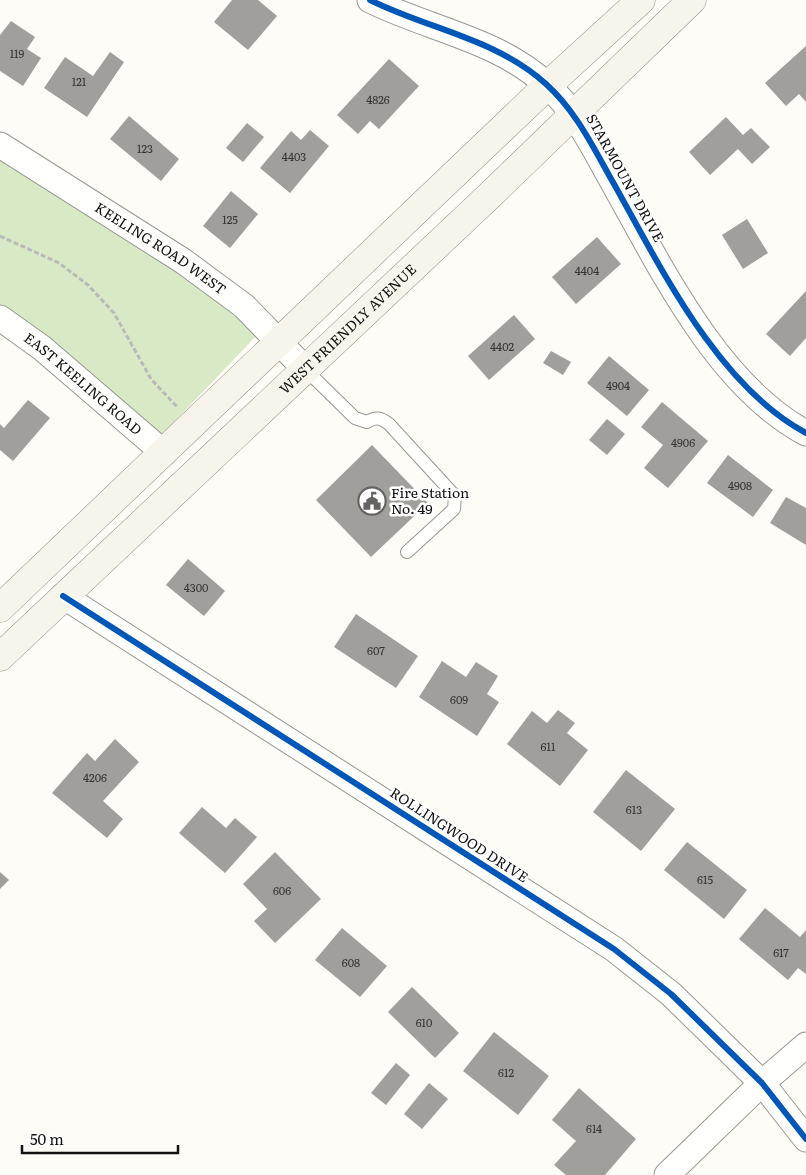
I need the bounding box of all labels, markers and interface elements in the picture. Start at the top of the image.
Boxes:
house number: 119 [10,45,25,61]
house number: 121 [72,73,87,89]
house number: 4826 [366,91,390,107]
street label: STARMOUNT DRIVE [582,110,670,245]
house number: 123 [137,140,153,156]
house number: 4403 [282,148,306,164]
street label: KEELING ROAD WEST [91,197,231,299]
house number: 125 [222,211,238,227]
street label: WEST FRIENDLY AVENUE [274,259,420,398]
house number: 4404 [575,262,599,278]
street label: EAST KEELING ROAD [20,327,147,439]
house number: 4402 [490,338,514,354]
house number: 4904 [606,377,630,393]
house number: 4906 [671,434,695,450]
house number: 4908 [728,477,752,493]
place label: Fire Station No. 49 [391,482,469,518]
public building icon: Fire Station No. 49 [357,486,387,516]
house number: 4300 [184,579,208,595]
house number: 607 [367,642,385,658]
house number: 609 [450,691,468,707]
house number: 611 [541,738,556,754]
house number: 4206 [83,769,107,785]
street label: ROLLINGWOOD DRIVE [386,782,533,886]
house number: 613 [626,801,642,817]
house number: 615 [697,871,713,887]
house number: 606 [273,882,291,898]
house number: 617 [773,944,789,960]
house number: 608 [342,954,360,970]
house number: 610 [416,1014,432,1030]
house number: 612 [498,1064,514,1080]
house number: 614 [586,1120,602,1136]
scale bar [22,1122,179,1154]
text: 50 m [30,1127,64,1150]

